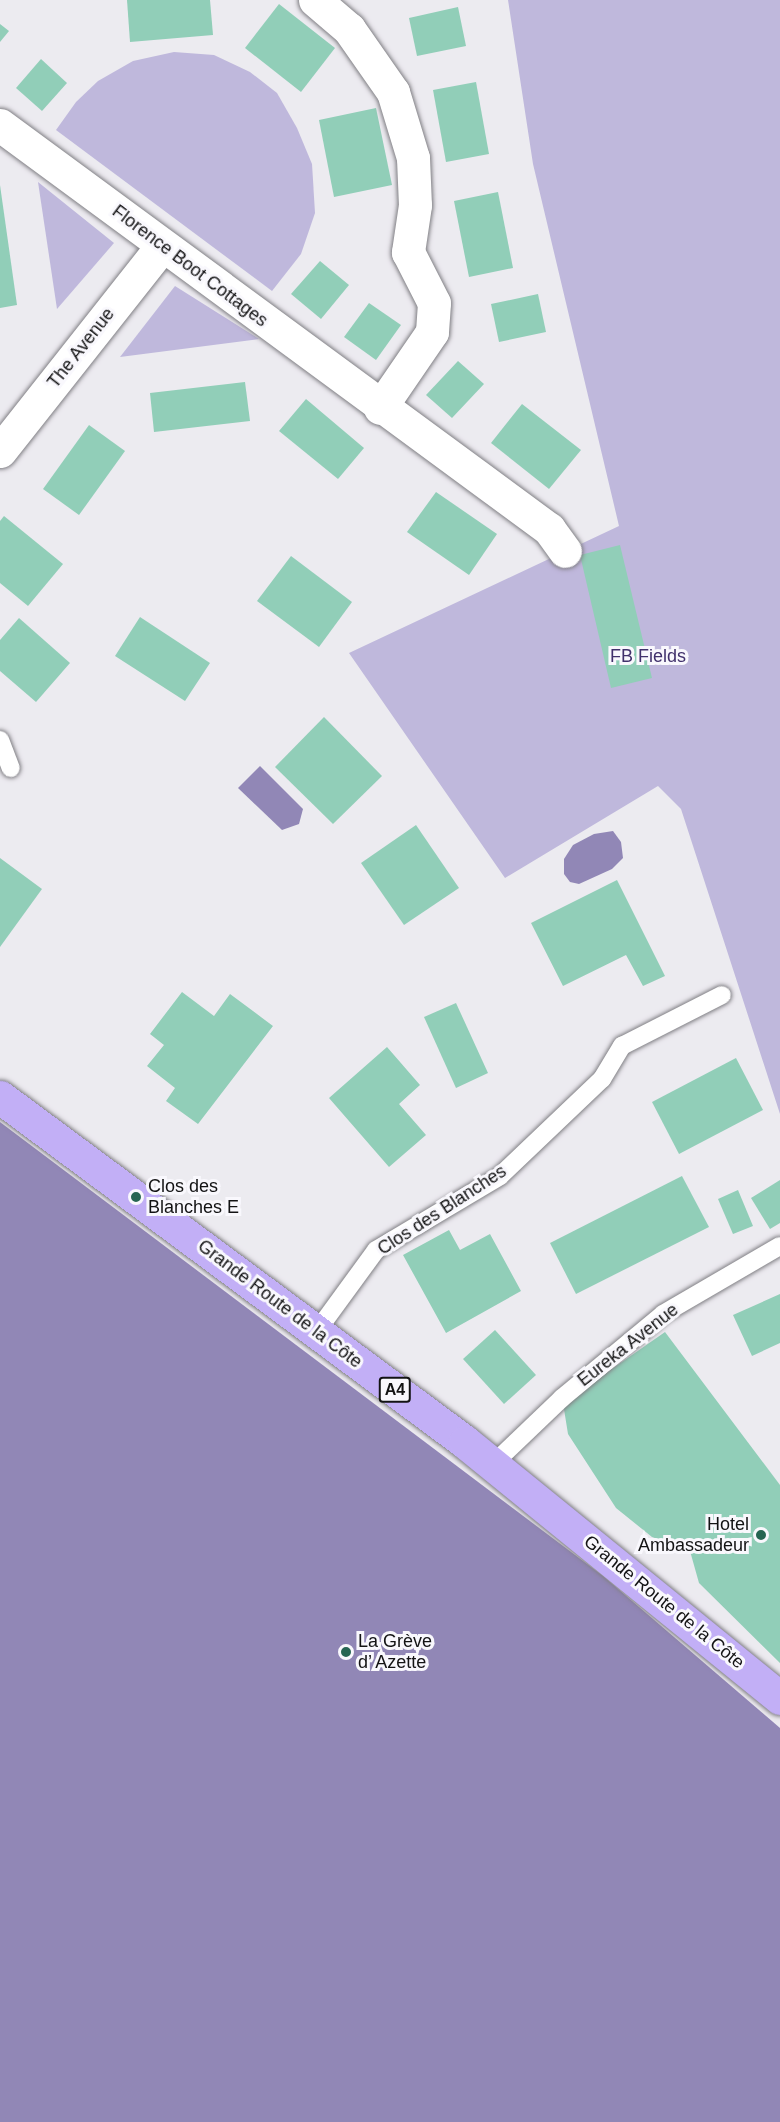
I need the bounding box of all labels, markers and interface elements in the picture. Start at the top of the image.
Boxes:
street label: Florence Boot Cottages [108,200,272,332]
street label: The Avenue [43,303,119,393]
park label: FB Fields [610,645,686,667]
street label: Clos des Blanches [374,1160,510,1260]
place label: Clos des Blanches E [148,1176,239,1218]
marker: Clos des Blanches E [129,1190,143,1204]
street label: Grande Route de la Côte [194,1235,366,1373]
street label: Eureka Avenue [573,1299,683,1391]
road number: A4 [378,1377,412,1403]
place label: Hotel Ambassadeur [638,1514,749,1556]
marker: Hotel Ambassadeur [754,1528,768,1542]
street label: Grande Route de la Côte [579,1531,749,1673]
place label: La Grève d’ Azette [358,1631,432,1674]
marker: La Grève d’ Azette [339,1645,353,1659]

